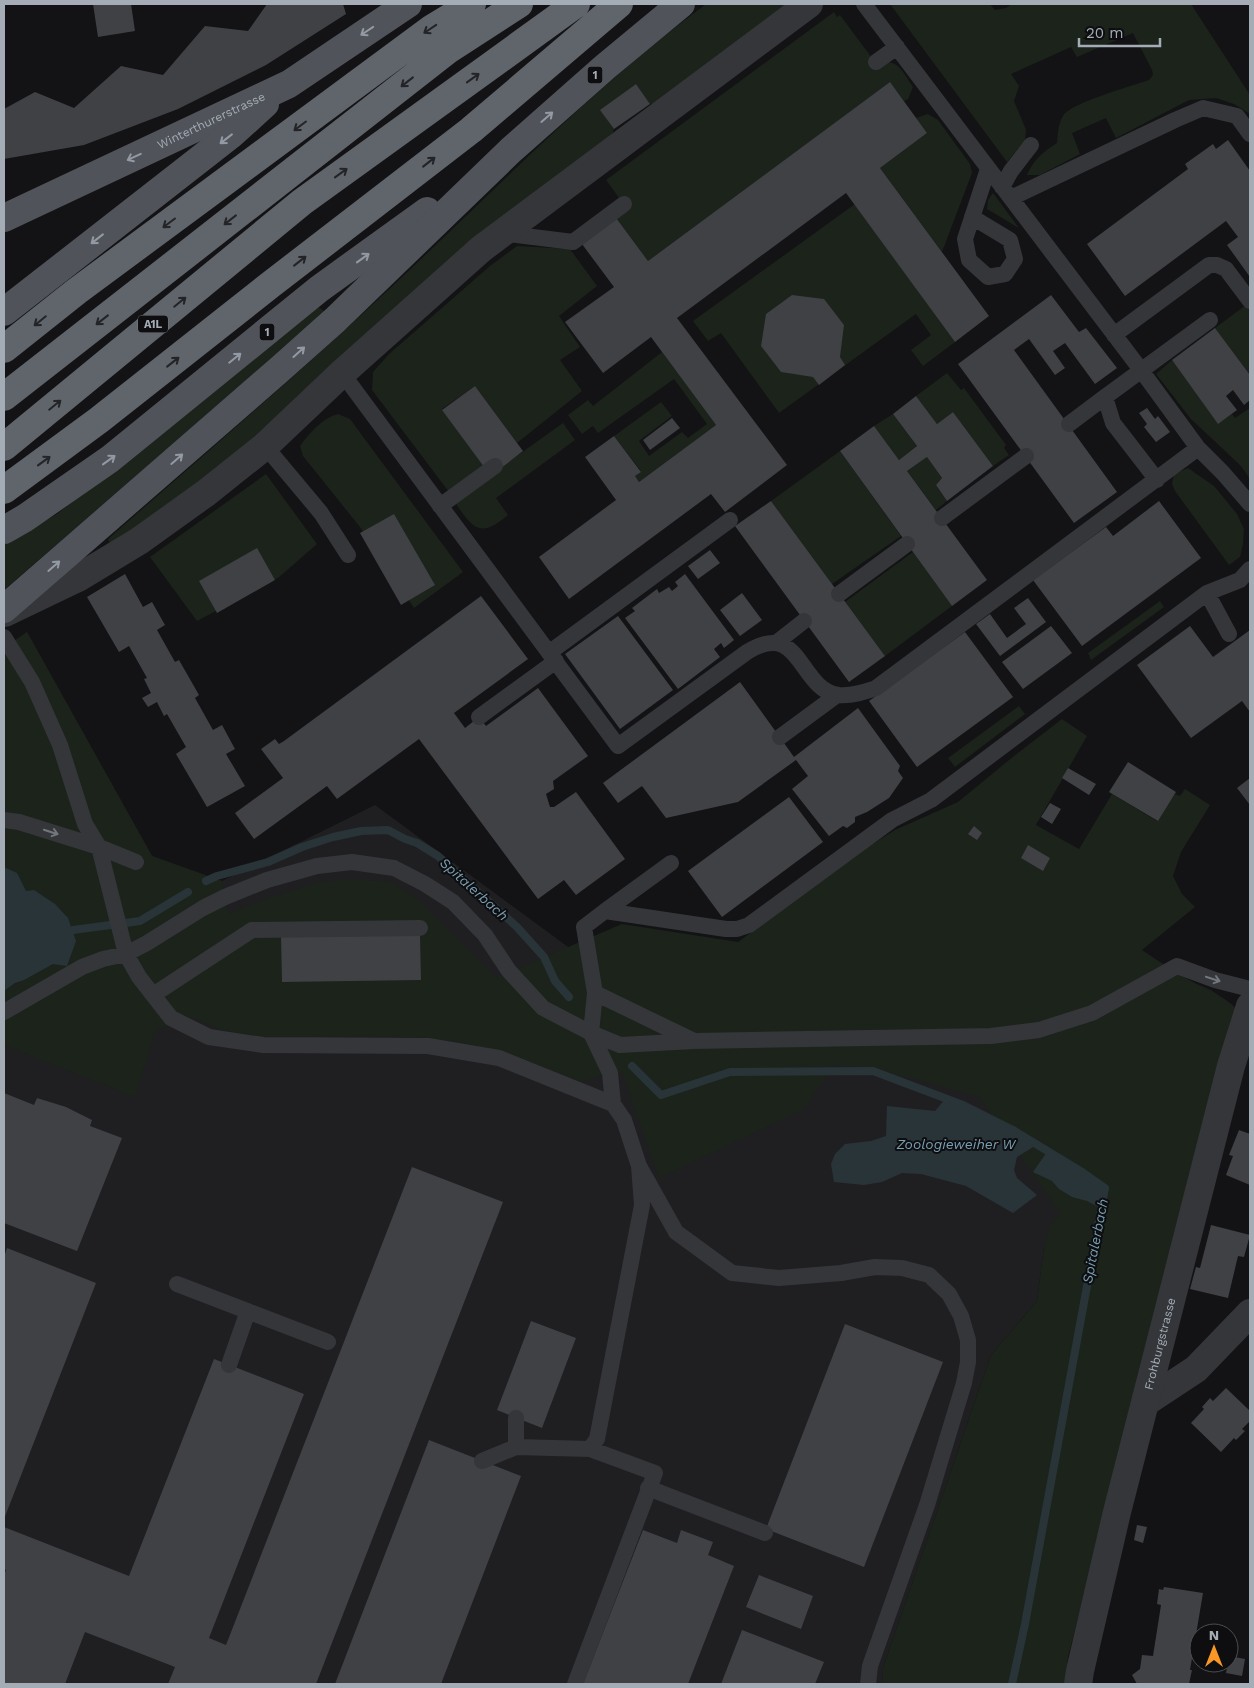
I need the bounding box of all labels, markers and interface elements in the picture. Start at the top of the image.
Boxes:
scale bar [1079,15,1160,47]
text: 20 m [1086,24,1124,42]
one-way arrow [424,25,438,35]
one-way arrow [361,26,375,36]
road number: 1 [588,66,602,84]
one-way arrow [466,73,480,83]
one-way arrow [400,77,414,87]
street label: Winterthurerstrasse [155,89,267,152]
one-way arrow [541,111,554,123]
one-way arrow [293,121,307,131]
one-way arrow [220,133,233,144]
one-way arrow [127,152,142,162]
one-way arrow [422,157,436,167]
one-way arrow [334,168,348,178]
one-way arrow [224,214,237,225]
one-way arrow [162,218,176,228]
one-way arrow [91,233,104,244]
one-way arrow [356,253,370,263]
one-way arrow [294,256,307,267]
one-way arrow [174,296,187,307]
one-way arrow [96,314,109,325]
one-way arrow [33,316,47,326]
road number: A1L [138,316,168,332]
road number: 1 [260,324,274,341]
one-way arrow [293,347,306,358]
one-way arrow [228,352,241,363]
one-way arrow [166,356,179,367]
one-way arrow [48,399,61,410]
one-way arrow [170,453,183,465]
one-way arrow [37,455,50,466]
one-way arrow [102,455,116,465]
one-way arrow [47,560,60,571]
one-way arrow [42,828,58,837]
water label: Spitalerbach [437,854,511,924]
one-way arrow [1205,975,1220,984]
water label: Zoologieweiher W [896,1136,1017,1152]
water label: Spitalerbach [1079,1197,1111,1285]
street label: Frohburgstrasse [1141,1296,1179,1391]
north arrow [1189,1623,1239,1673]
text: N [1209,1627,1219,1643]

